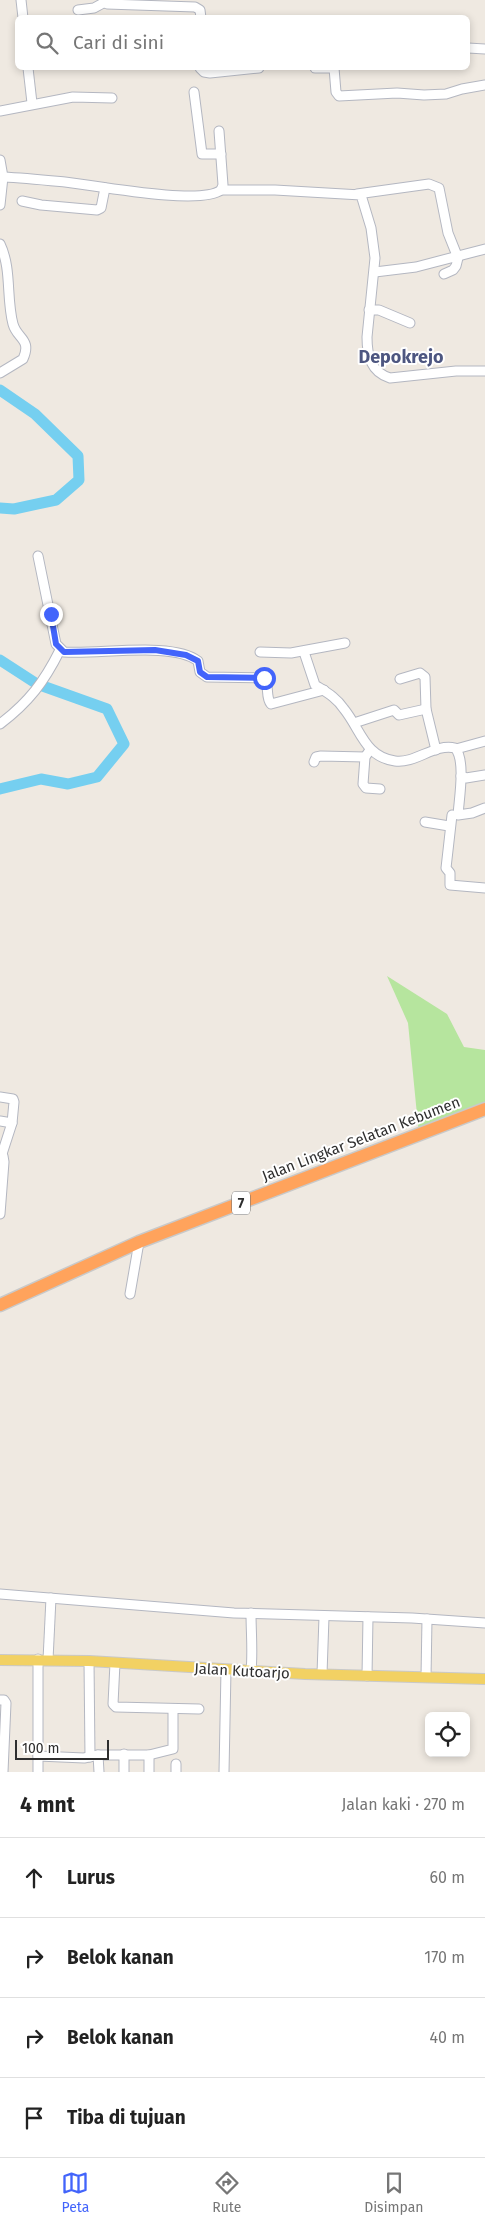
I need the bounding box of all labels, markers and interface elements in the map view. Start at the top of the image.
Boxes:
search box [15,15,470,70]
icon: search [33,29,61,57]
text: Cari di sini [73,31,164,54]
district label: Depokrejo [358,346,444,368]
route end [40,603,63,626]
route start [253,667,276,690]
street label: Jalan Lingkar Selatan Kebumen [259,1093,463,1185]
road number: 7 [232,1192,250,1214]
street label: Jalan Kutoarjo [194,1660,290,1682]
map controls [425,1712,470,1757]
button: locate [425,1712,470,1757]
scale bar [15,1737,109,1760]
text: 100 m [22,1740,59,1757]
text: 4 mnt [20,1792,75,1818]
text: Jalan kaki · 270 m [341,1795,465,1814]
icon: ahead [20,1864,48,1892]
text: Lurus [67,1866,115,1889]
text: 60 m [430,1868,465,1887]
icon: right [20,1944,48,1972]
text: Belok kanan [67,1946,174,1969]
text: 170 m [424,1948,465,1967]
icon: right [20,2024,48,2052]
text: Belok kanan [67,2026,174,2049]
text: 40 m [430,2028,465,2047]
icon: arrive [20,2104,48,2132]
text: Tiba di tujuan [67,2106,186,2129]
tab: Peta [61,2169,89,2216]
tab: Rute [212,2169,241,2216]
tab: Disimpan [364,2169,424,2216]

